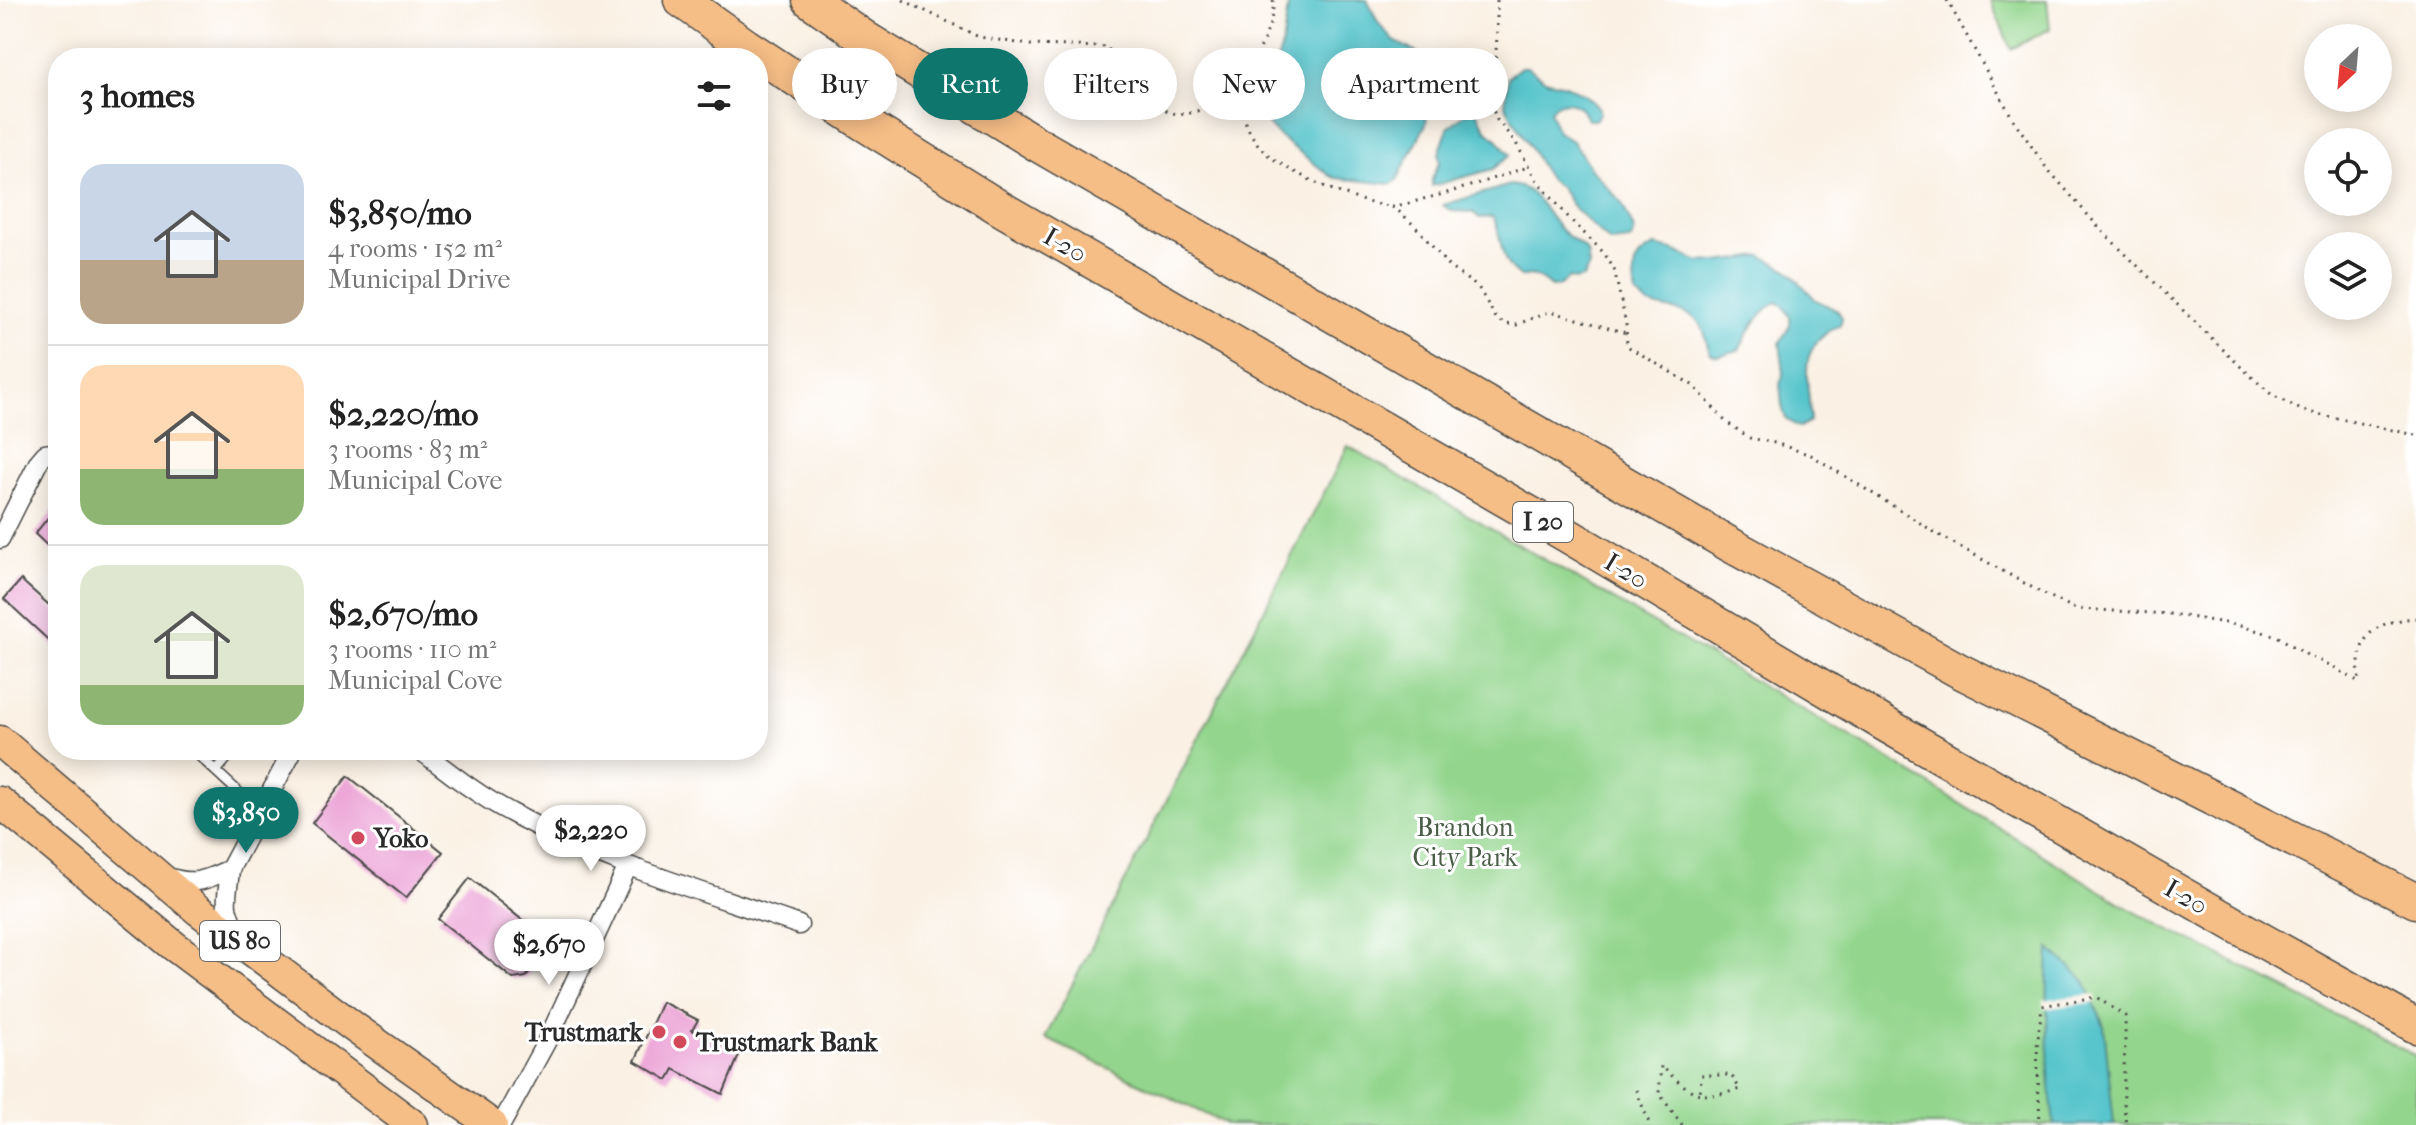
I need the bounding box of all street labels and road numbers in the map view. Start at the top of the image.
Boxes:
street label: I-20 [1038,220,1092,270]
road number: I 20 [1513,502,1573,542]
street label: I-20 [1599,546,1653,596]
street label: I-20 [2159,872,2213,922]
road number: US 80 [200,921,280,961]

